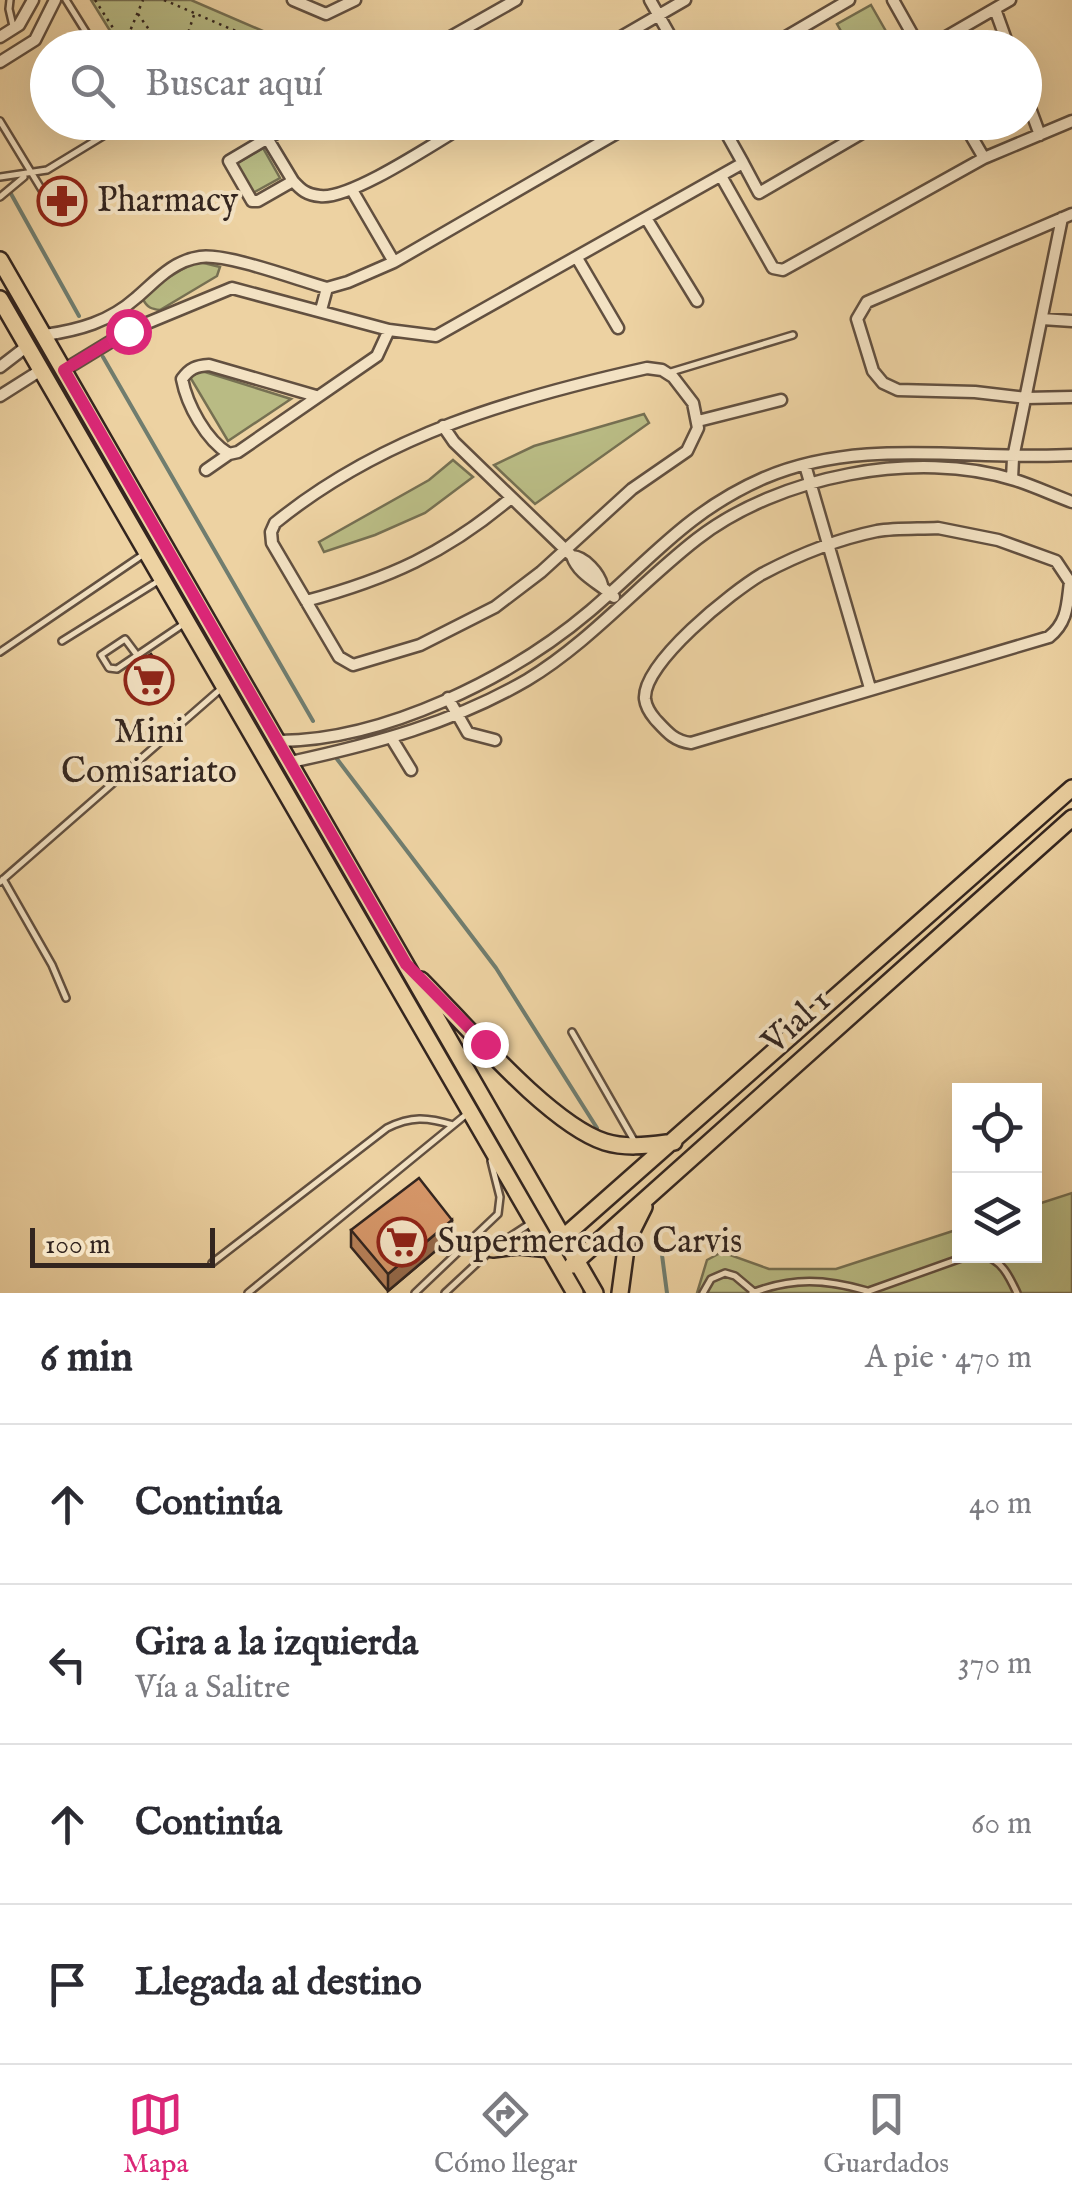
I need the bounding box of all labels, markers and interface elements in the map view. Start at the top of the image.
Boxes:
search box [30,30,1042,140]
icon: search [65,58,120,113]
text: Buscar aquí [145,61,323,109]
pharmacy icon: Pharmacy [36,175,88,227]
place label: Pharmacy [97,179,239,224]
route start [106,309,152,355]
supermarket icon: Mini Comisariato [123,654,175,706]
place label: Mini Comisariato [61,710,237,795]
street label: Vial 1 [752,979,841,1065]
route end [463,1022,509,1068]
map controls [952,1083,1042,1263]
button: locate [952,1083,1042,1173]
button: layers [952,1173,1042,1263]
supermarket icon: Supermercado Carvis [376,1216,428,1268]
place label: Supermercado Carvis [437,1220,742,1265]
scale bar [30,1223,215,1268]
text: 100 m [45,1228,111,1263]
text: 6 min [40,1332,133,1385]
text: A pie · 470 m [865,1338,1032,1379]
icon: ahead [40,1477,95,1532]
text: Continúa [135,1480,282,1528]
text: 40 m [969,1484,1032,1525]
text: Gira a la izquierda [135,1620,418,1668]
icon: left [40,1637,95,1692]
text: 370 m [958,1644,1032,1685]
text: Vía a Salitre [135,1668,290,1709]
icon: ahead [40,1797,95,1852]
text: Continúa [135,1800,282,1848]
text: 60 m [971,1804,1032,1845]
icon: arrive [40,1957,95,2012]
text: Llegada al destino [135,1960,422,2008]
tab: Mapa [123,2087,189,2182]
tab: Cómo llegar [434,2087,578,2182]
tab: Guardados [823,2087,949,2182]

